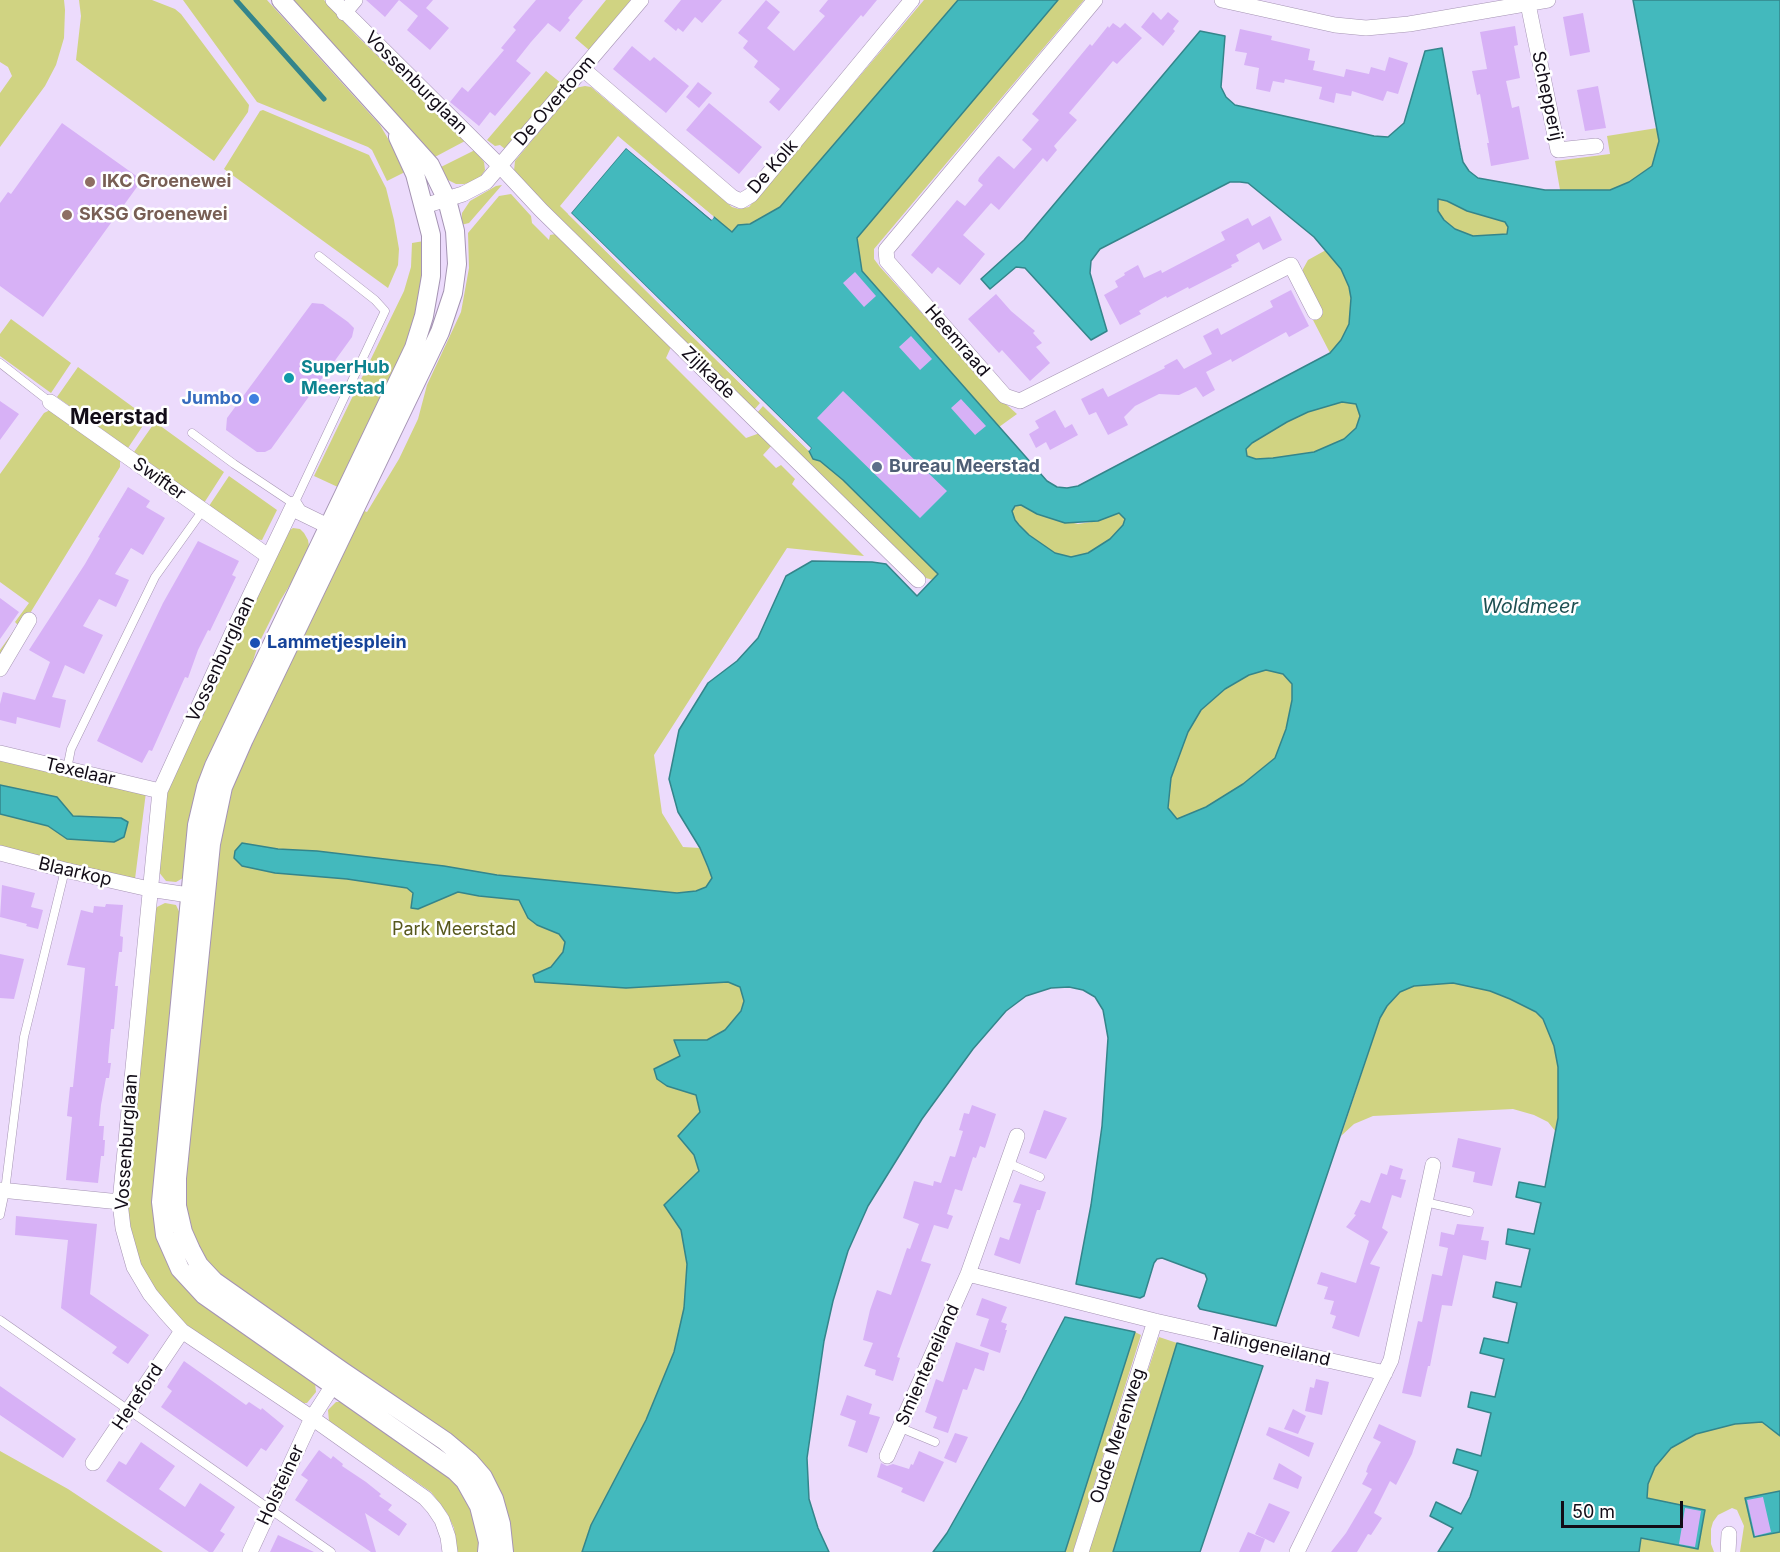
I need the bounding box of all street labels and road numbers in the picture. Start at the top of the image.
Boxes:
street label: Vossenburglaan [360,27,472,139]
street label: Schepperij [1527,49,1567,143]
street label: De Overtoom [510,51,600,151]
street label: De Kolk [744,135,802,199]
street label: Heemraad [920,301,994,381]
street label: Zijlkade [677,342,739,404]
street label: Swifter [128,453,190,505]
street label: Vossenburglaan [182,592,260,726]
street label: Texelaar [43,753,117,791]
street label: Blaarkop [36,853,114,891]
street label: Vossenburglaan [111,1073,143,1211]
street label: Smienteneiland [892,1301,964,1429]
street label: Talingeneiland [1208,1323,1332,1371]
street label: Hereford [108,1360,168,1434]
street label: Oude Merenweg [1086,1365,1150,1507]
street label: Holsteiner [253,1441,309,1529]

